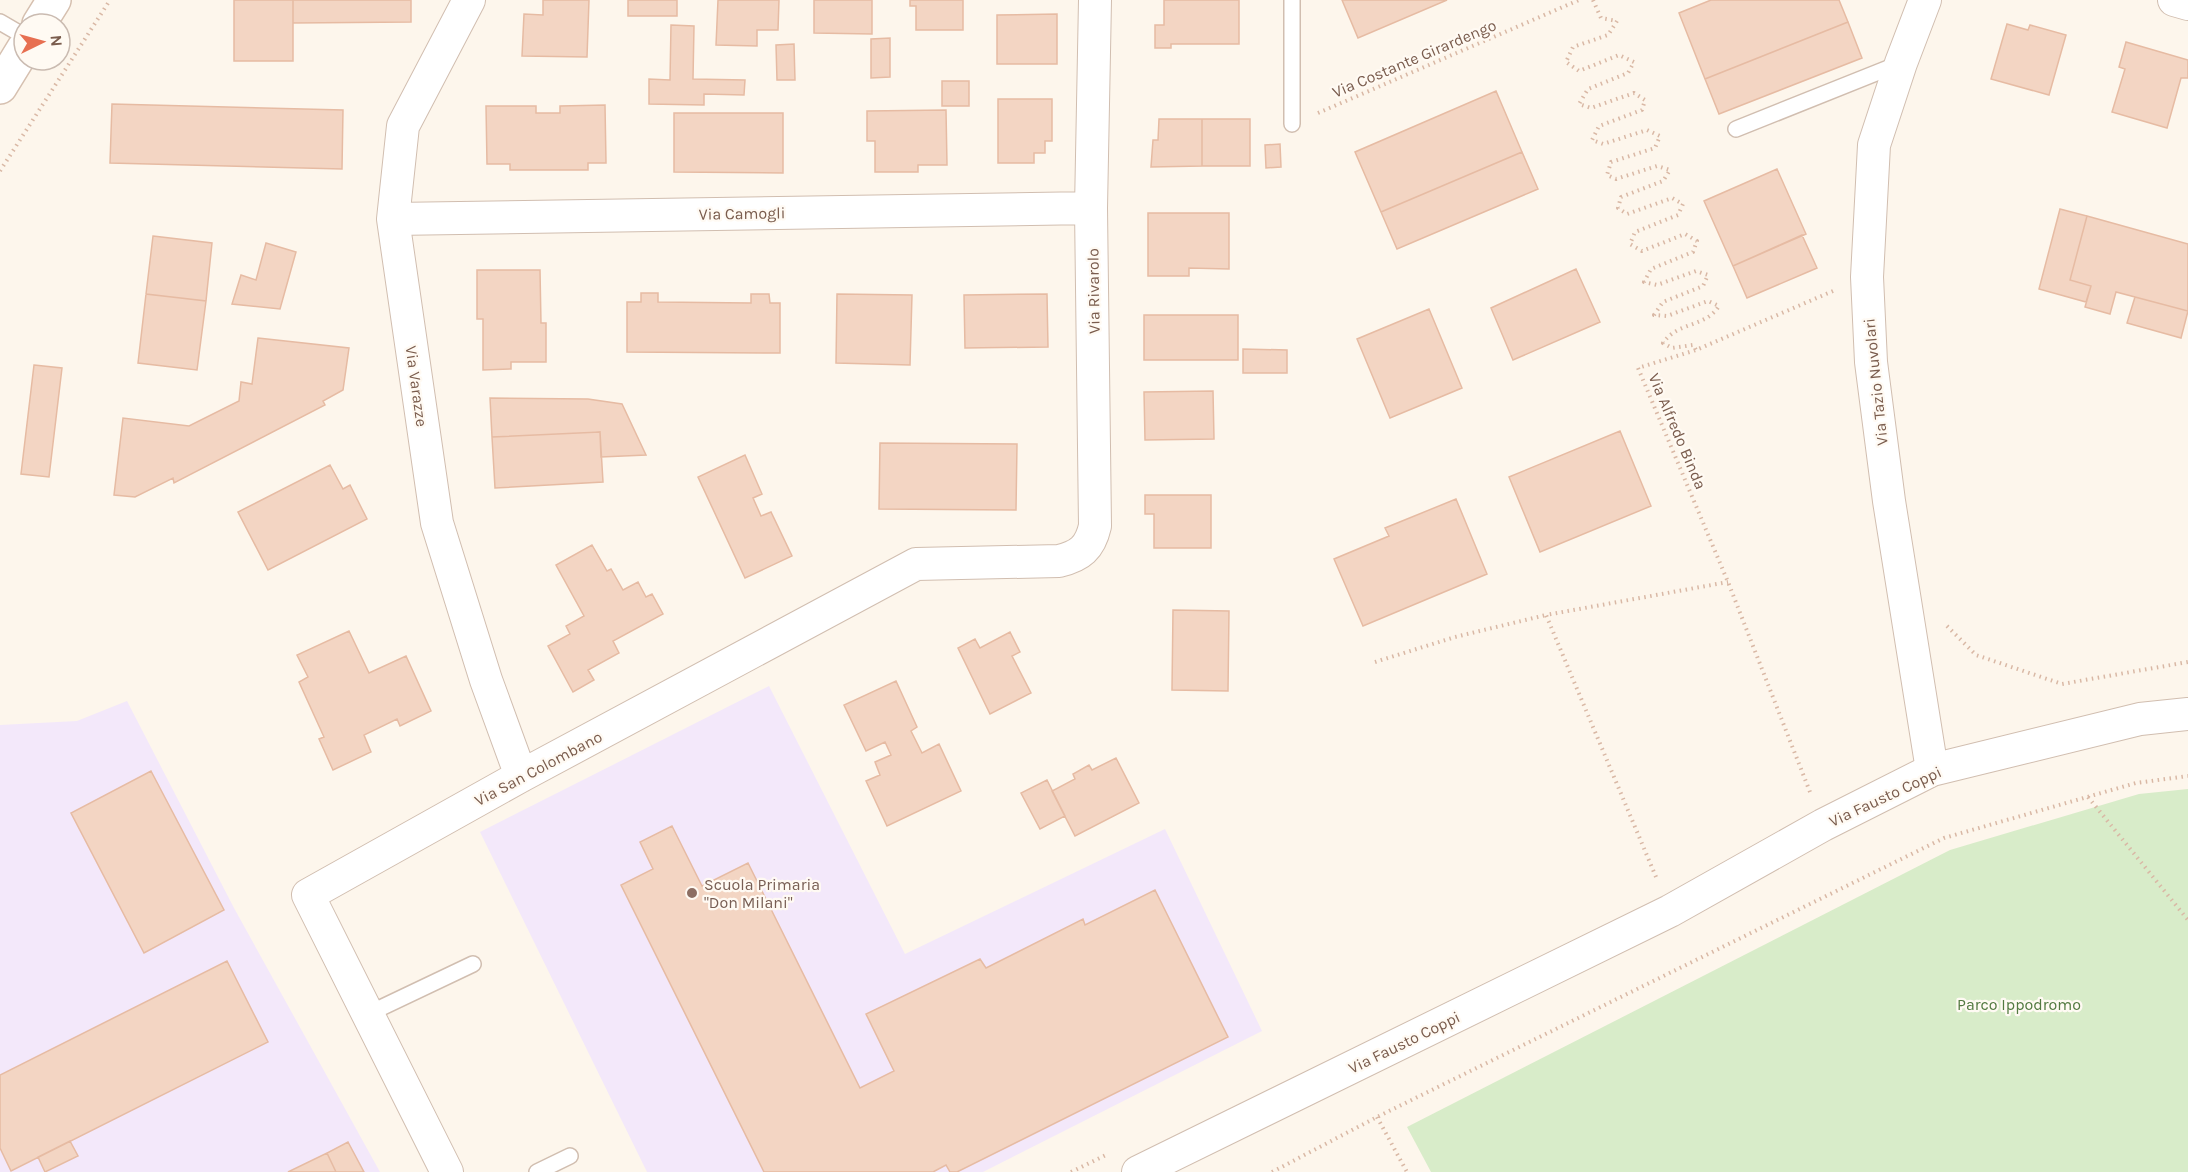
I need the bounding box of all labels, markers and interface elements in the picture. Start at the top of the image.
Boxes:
north arrow [12,12,72,72]
street label: Via Costante Girardengo [1329,15,1499,102]
text: N [46,34,66,47]
street label: Via Camogli [698,203,786,224]
street label: Via Rivarolo [1083,248,1104,334]
street label: Via Tazio Nuvolari [1859,317,1892,447]
street label: Via Varazze [401,344,432,428]
street label: Via Alfredo Binda [1645,370,1711,492]
street label: Via San Colombano [471,727,605,810]
street label: Via Fausto Coppi [1826,762,1944,831]
place label: Scuola Primaria "Don Milani" [704,875,820,912]
marker: Scuola Primaria "Don Milani" [685,886,699,900]
park label: Parco Ippodromo [1957,995,2081,1014]
street label: Via Fausto Coppi [1345,1007,1463,1078]

